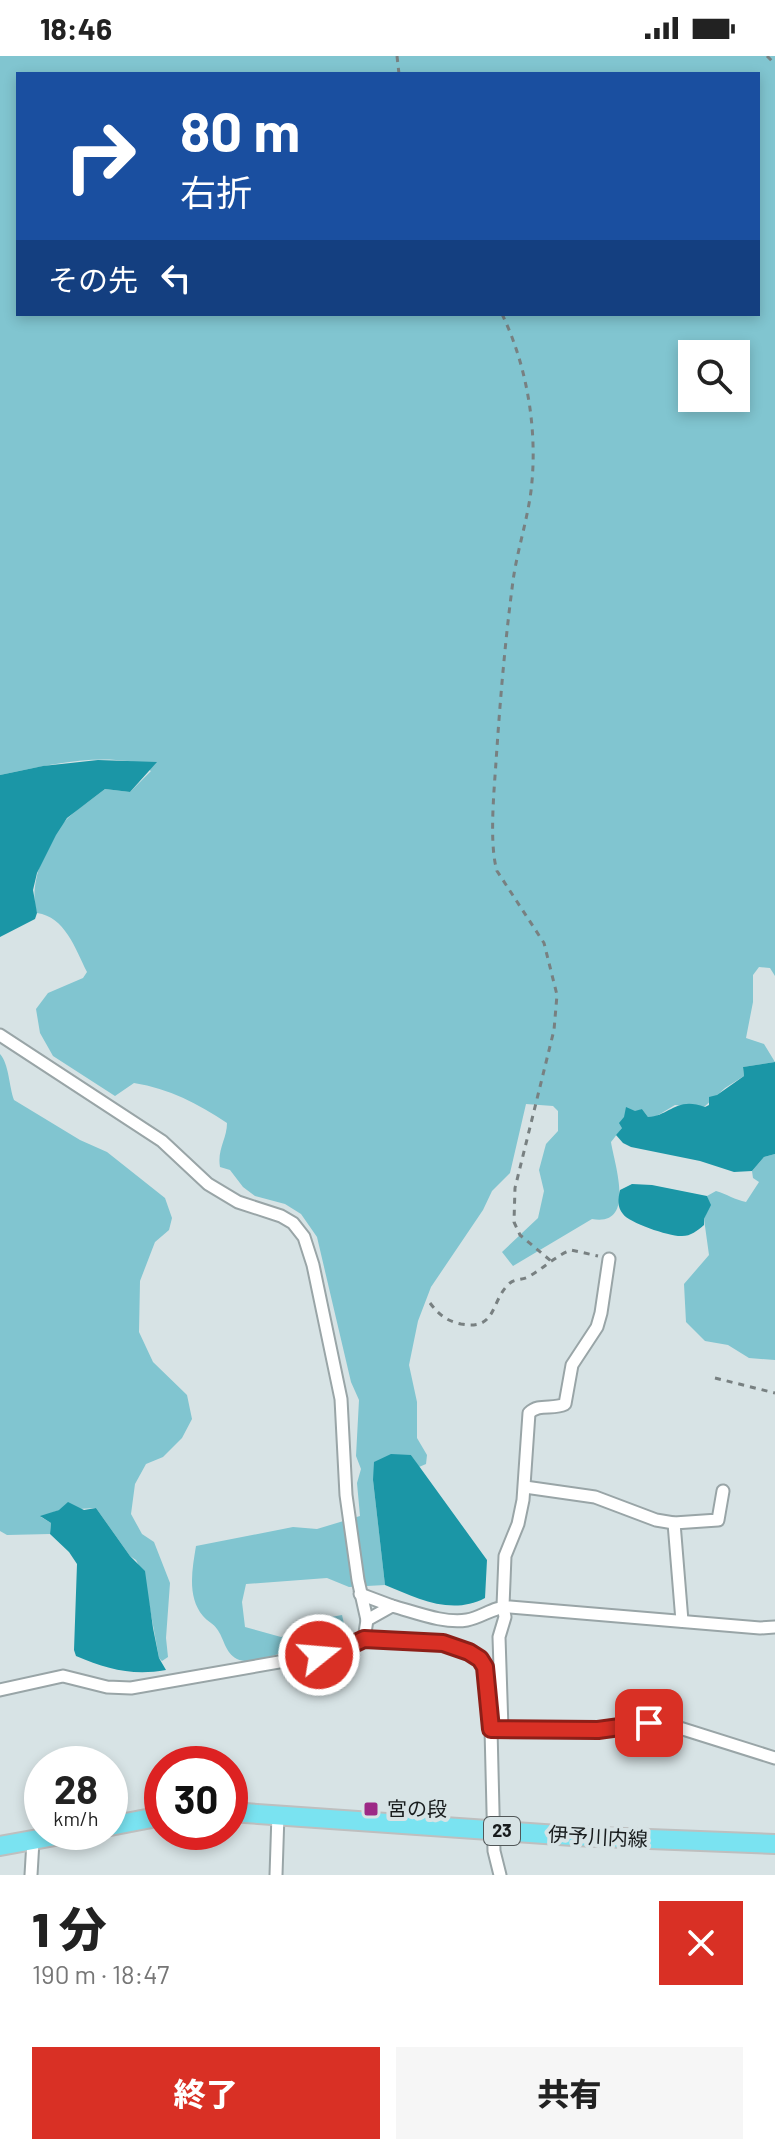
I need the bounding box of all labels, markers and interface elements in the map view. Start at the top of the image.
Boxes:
text: 18:46 [40,10,112,46]
text: 80 m [180,96,300,163]
icon: right [48,104,152,208]
text: 右折 [180,170,252,213]
icon: left [154,256,198,300]
text: その先 [48,261,138,297]
map controls [678,340,750,412]
button: search [678,340,750,412]
position arrow [277,1613,361,1697]
pin [615,1689,683,1757]
icon: arrive [627,1701,671,1745]
speed limit sign: 30 [144,1746,248,1850]
text: 28 [54,1764,98,1812]
place label: 宮の段 [387,1796,447,1820]
marker: 宮の段 [362,1800,380,1818]
text: km/h [53,1806,99,1830]
road number: 23 [484,1817,520,1845]
street label: 伊予川内線 [547,1821,649,1851]
text: 1 分 [32,1899,107,1957]
button: close [659,1901,743,1985]
text: 190 m · 18:47 [32,1958,169,1989]
button: 終了 [32,2047,380,2139]
button: 共有 [396,2047,743,2139]

